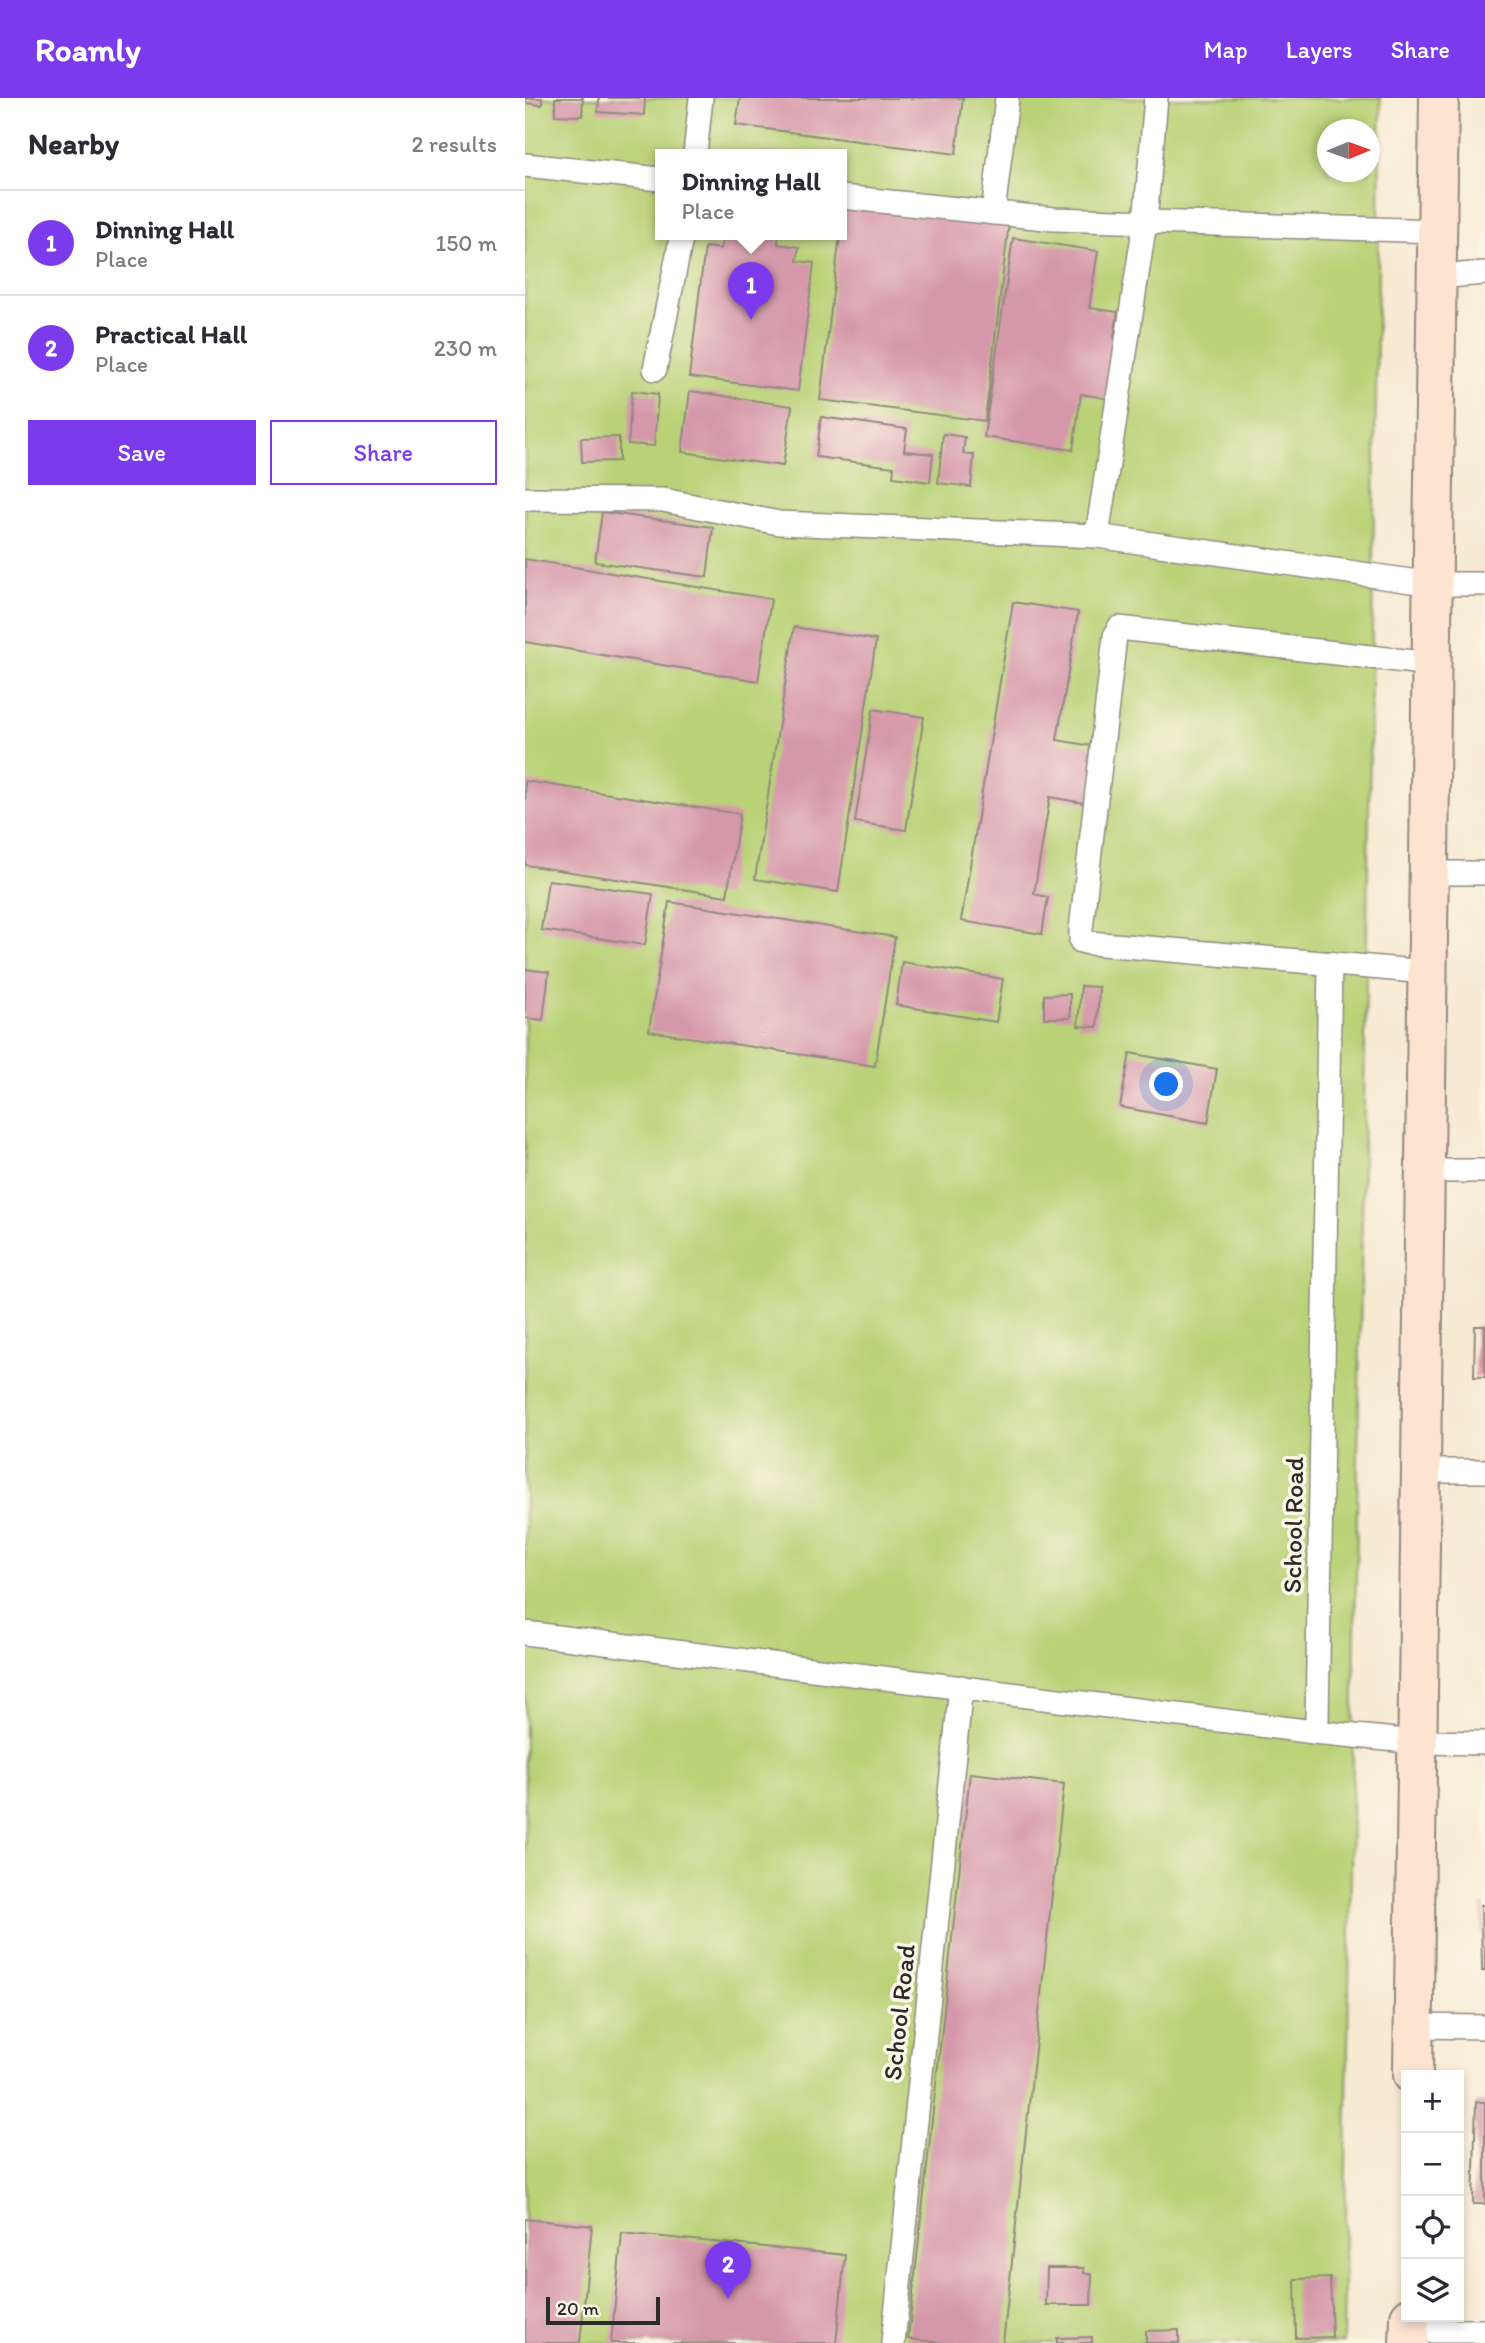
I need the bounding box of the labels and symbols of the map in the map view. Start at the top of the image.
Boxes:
north arrow [1317,119,1380,182]
pin: 1 [728,262,774,320]
your location [1149,1067,1183,1101]
street label: School Road [1276,1456,1310,1594]
street label: School Road [876,1942,922,2082]
pin: 2 [705,2241,751,2299]
scale bar [546,2294,660,2326]

